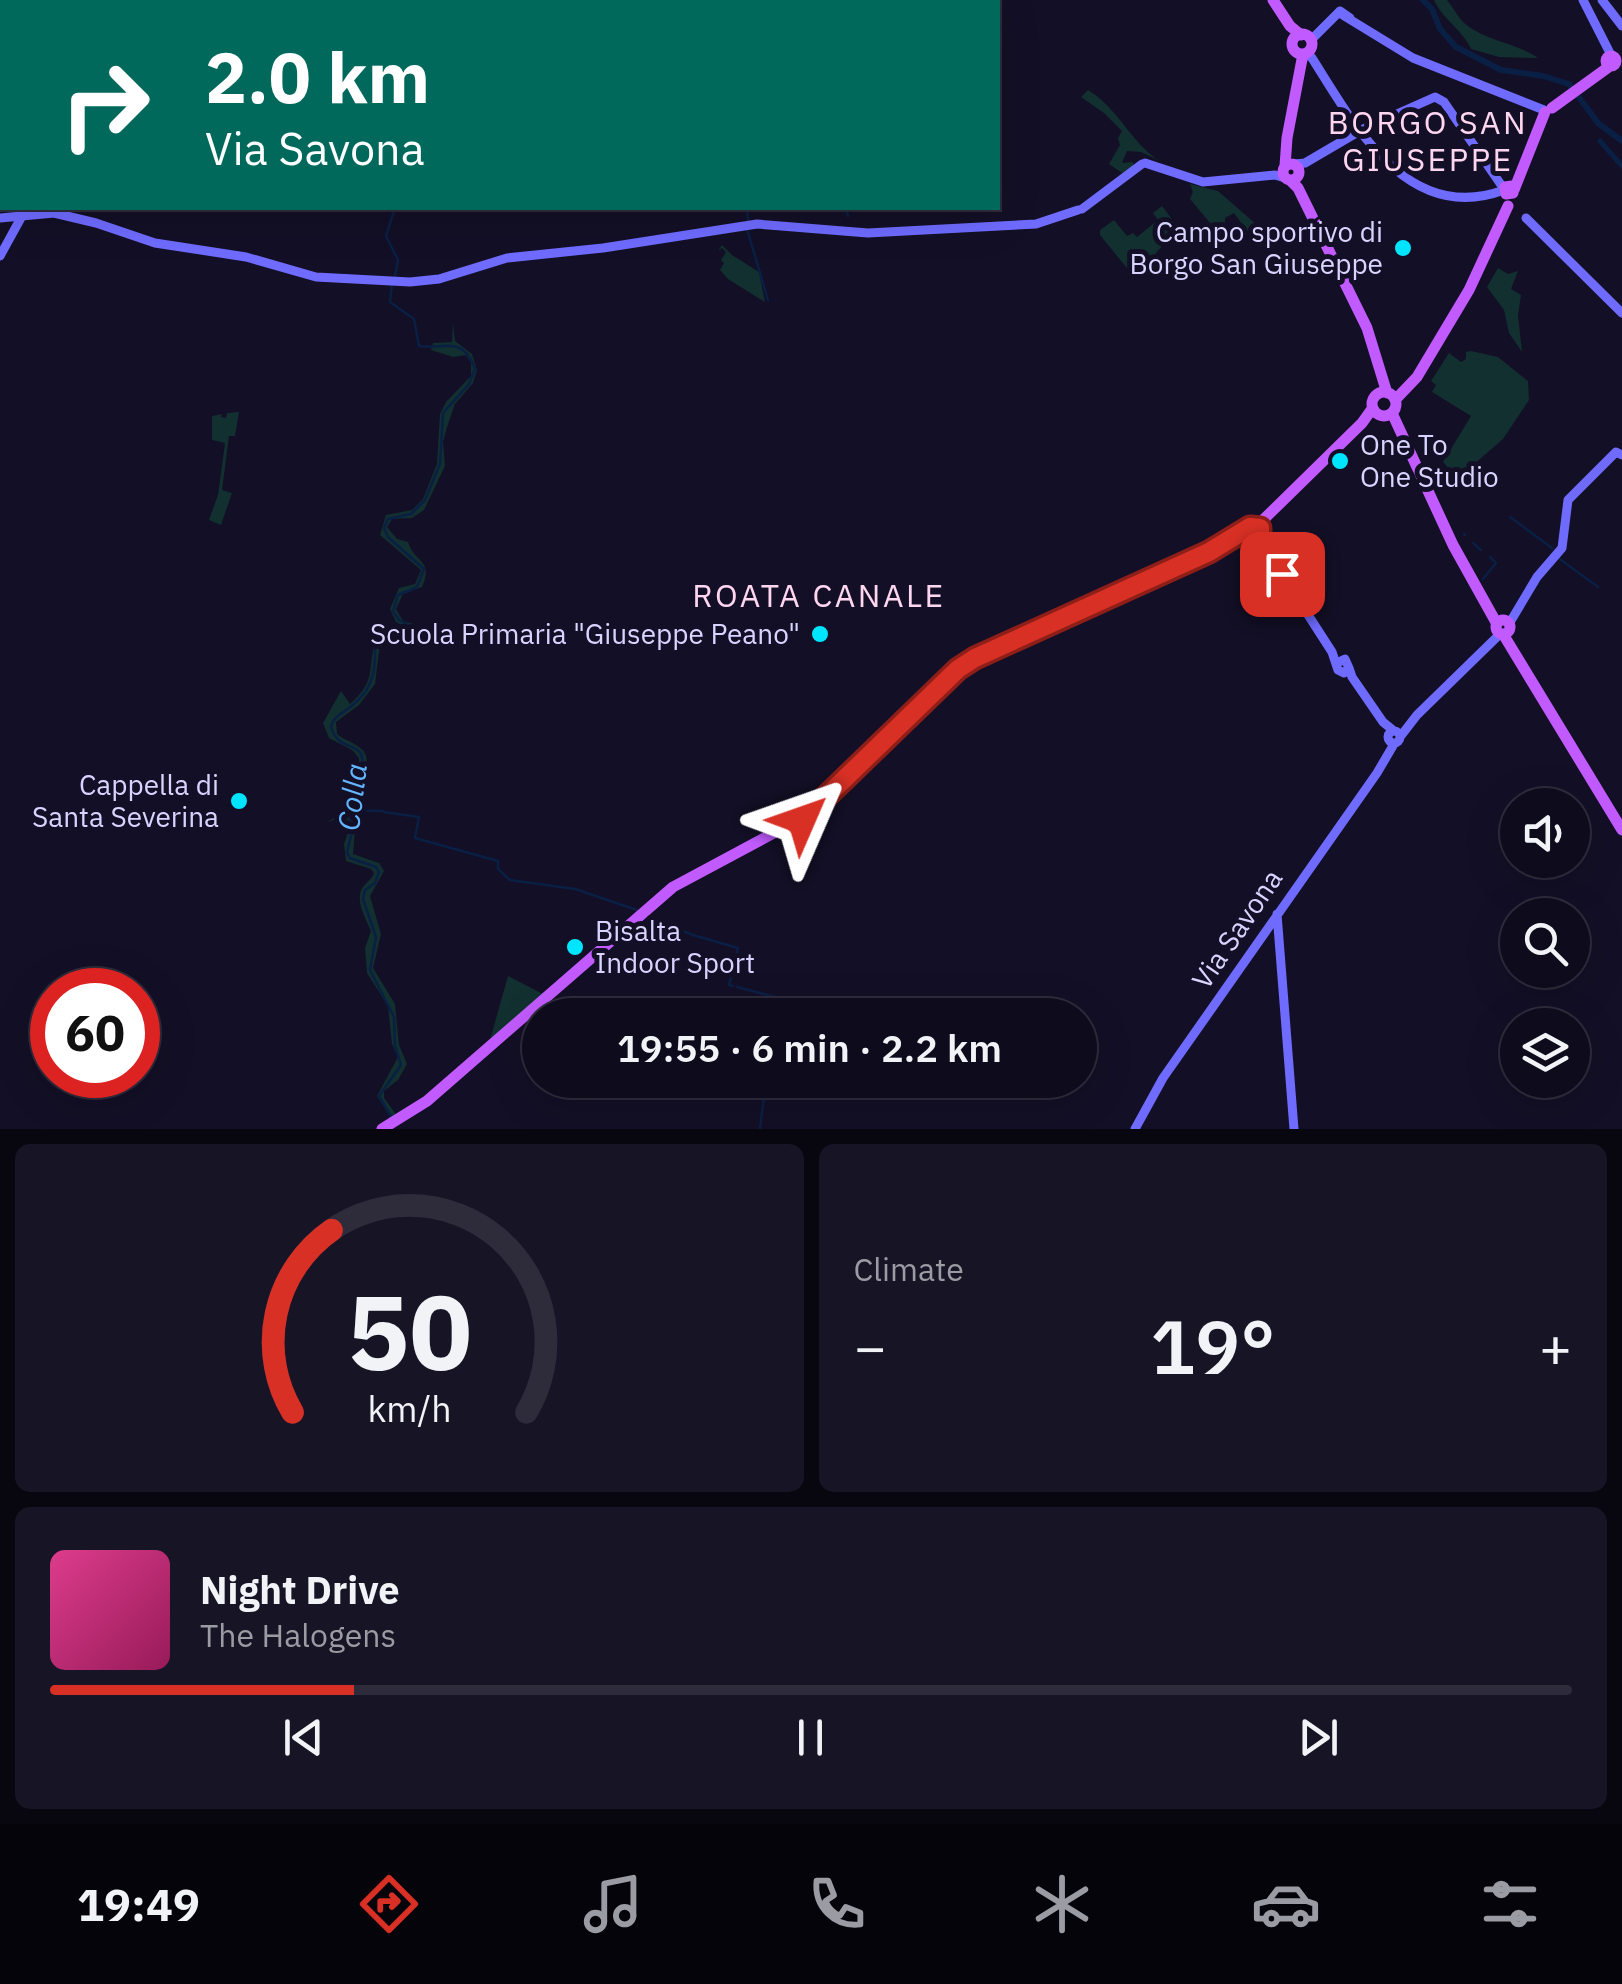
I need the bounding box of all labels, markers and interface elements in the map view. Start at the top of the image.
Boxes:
text: 2.0 km [205,31,430,122]
icon: right [40,40,170,170]
district label: BORGO SAN GIUSEPPE [1328,101,1528,180]
text: Via Savona [205,119,425,177]
place label: Campo sportivo di Borgo San Giuseppe [1130,213,1383,282]
marker: Campo sportivo di Borgo San Giuseppe [1392,237,1414,259]
place label: One To One Studio [1360,426,1499,495]
marker: One To One Studio [1329,450,1351,472]
pin [1240,532,1325,617]
icon: arrive [1255,547,1310,602]
district label: ROATA CANALE [692,574,946,616]
place label: Scuola Primaria "Giuseppe Peano" [370,615,800,652]
marker: Scuola Primaria "Giuseppe Peano" [809,623,831,645]
water label: Colla [328,761,375,833]
place label: Cappella di Santa Severina [32,766,219,835]
position arrow [750,768,854,872]
map controls [1500,788,1590,1098]
button: sound [1500,788,1590,878]
marker: Cappella di Santa Severina [228,790,250,812]
street label: Via Savona [1183,862,1290,996]
button: search [1500,898,1590,988]
place label: Bisalta Indoor Sport [595,912,755,981]
marker: Bisalta Indoor Sport [564,936,586,958]
speed limit sign: 60 [30,968,160,1098]
button: layers [1500,1008,1590,1098]
text: 19:55 · 6 min · 2.2 km [617,1023,1002,1072]
text: Climate [854,1248,964,1290]
text: 50 [347,1263,472,1399]
text: 19° [1150,1297,1275,1395]
text: − [854,1311,887,1382]
text: + [1539,1311,1572,1382]
text: km/h [367,1385,451,1432]
text: Night Drive [200,1565,400,1614]
text: The Halogens [200,1614,396,1656]
icon: previous [276,1710,331,1765]
icon: pause [783,1710,838,1765]
icon: next [1291,1710,1346,1765]
icon: directions [354,1869,424,1939]
icon: music [578,1869,648,1939]
icon: phone [802,1869,872,1939]
icon: climate [1027,1869,1097,1939]
icon: car [1251,1869,1321,1939]
icon: filters [1475,1869,1545,1939]
text: 19:49 [77,1875,200,1933]

